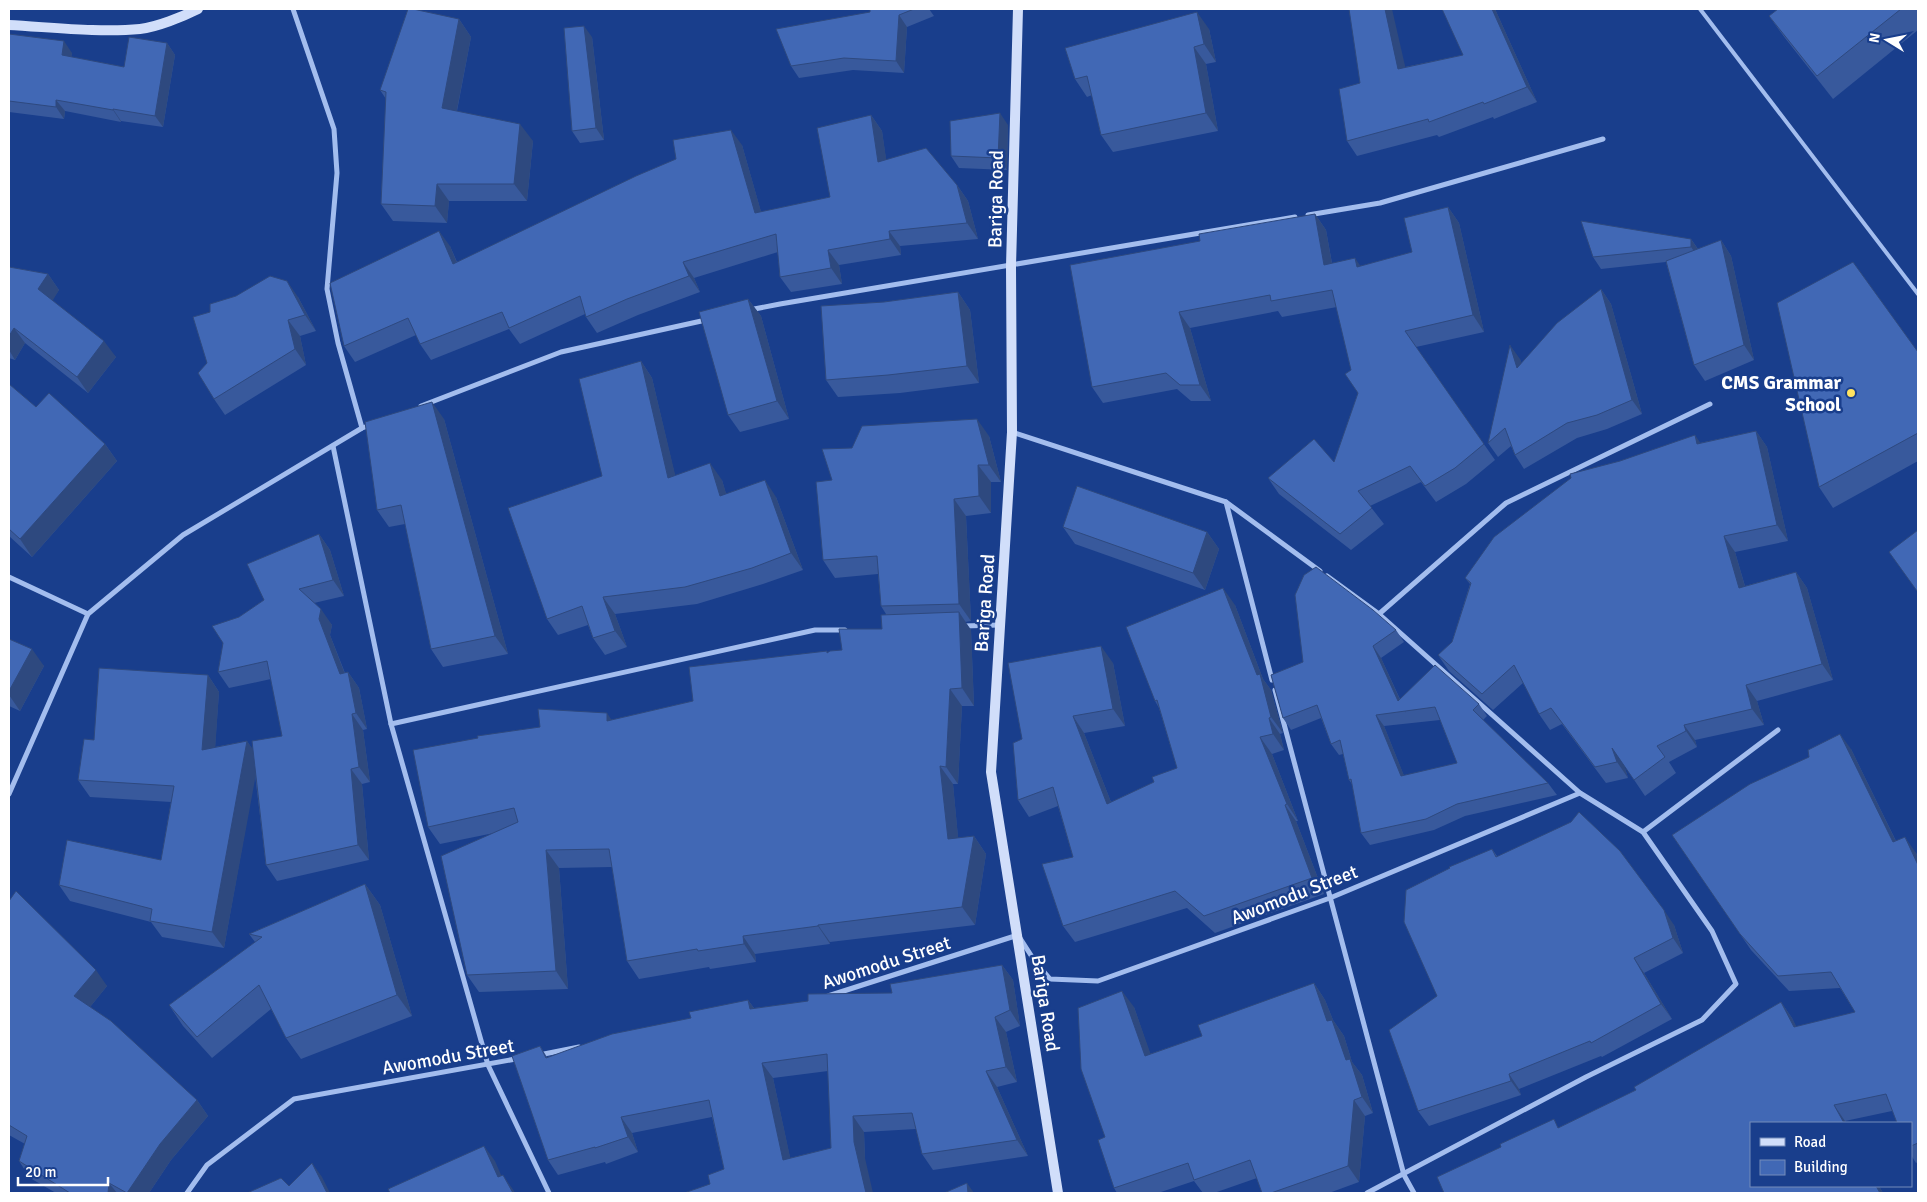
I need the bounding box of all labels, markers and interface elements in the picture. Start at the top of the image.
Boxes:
north arrow [1862,15,1912,65]
text: N [1865,32,1884,44]
street label: Bariga Road [983,150,1009,248]
place label: CMS Grammar School [1721,371,1841,417]
marker: CMS Grammar School [1845,387,1857,399]
street label: Bariga Road [970,553,1000,653]
street label: Awomodu Street [1228,860,1361,930]
street label: Awomodu Street [819,931,954,995]
street label: Bariga Road [1025,953,1065,1053]
street label: Awomodu Street [380,1033,517,1080]
legend [1750,1122,1912,1187]
text: Road [1794,1133,1826,1151]
scale bar [18,1154,108,1186]
text: Building [1794,1158,1848,1176]
text: 20 m [25,1163,56,1181]

